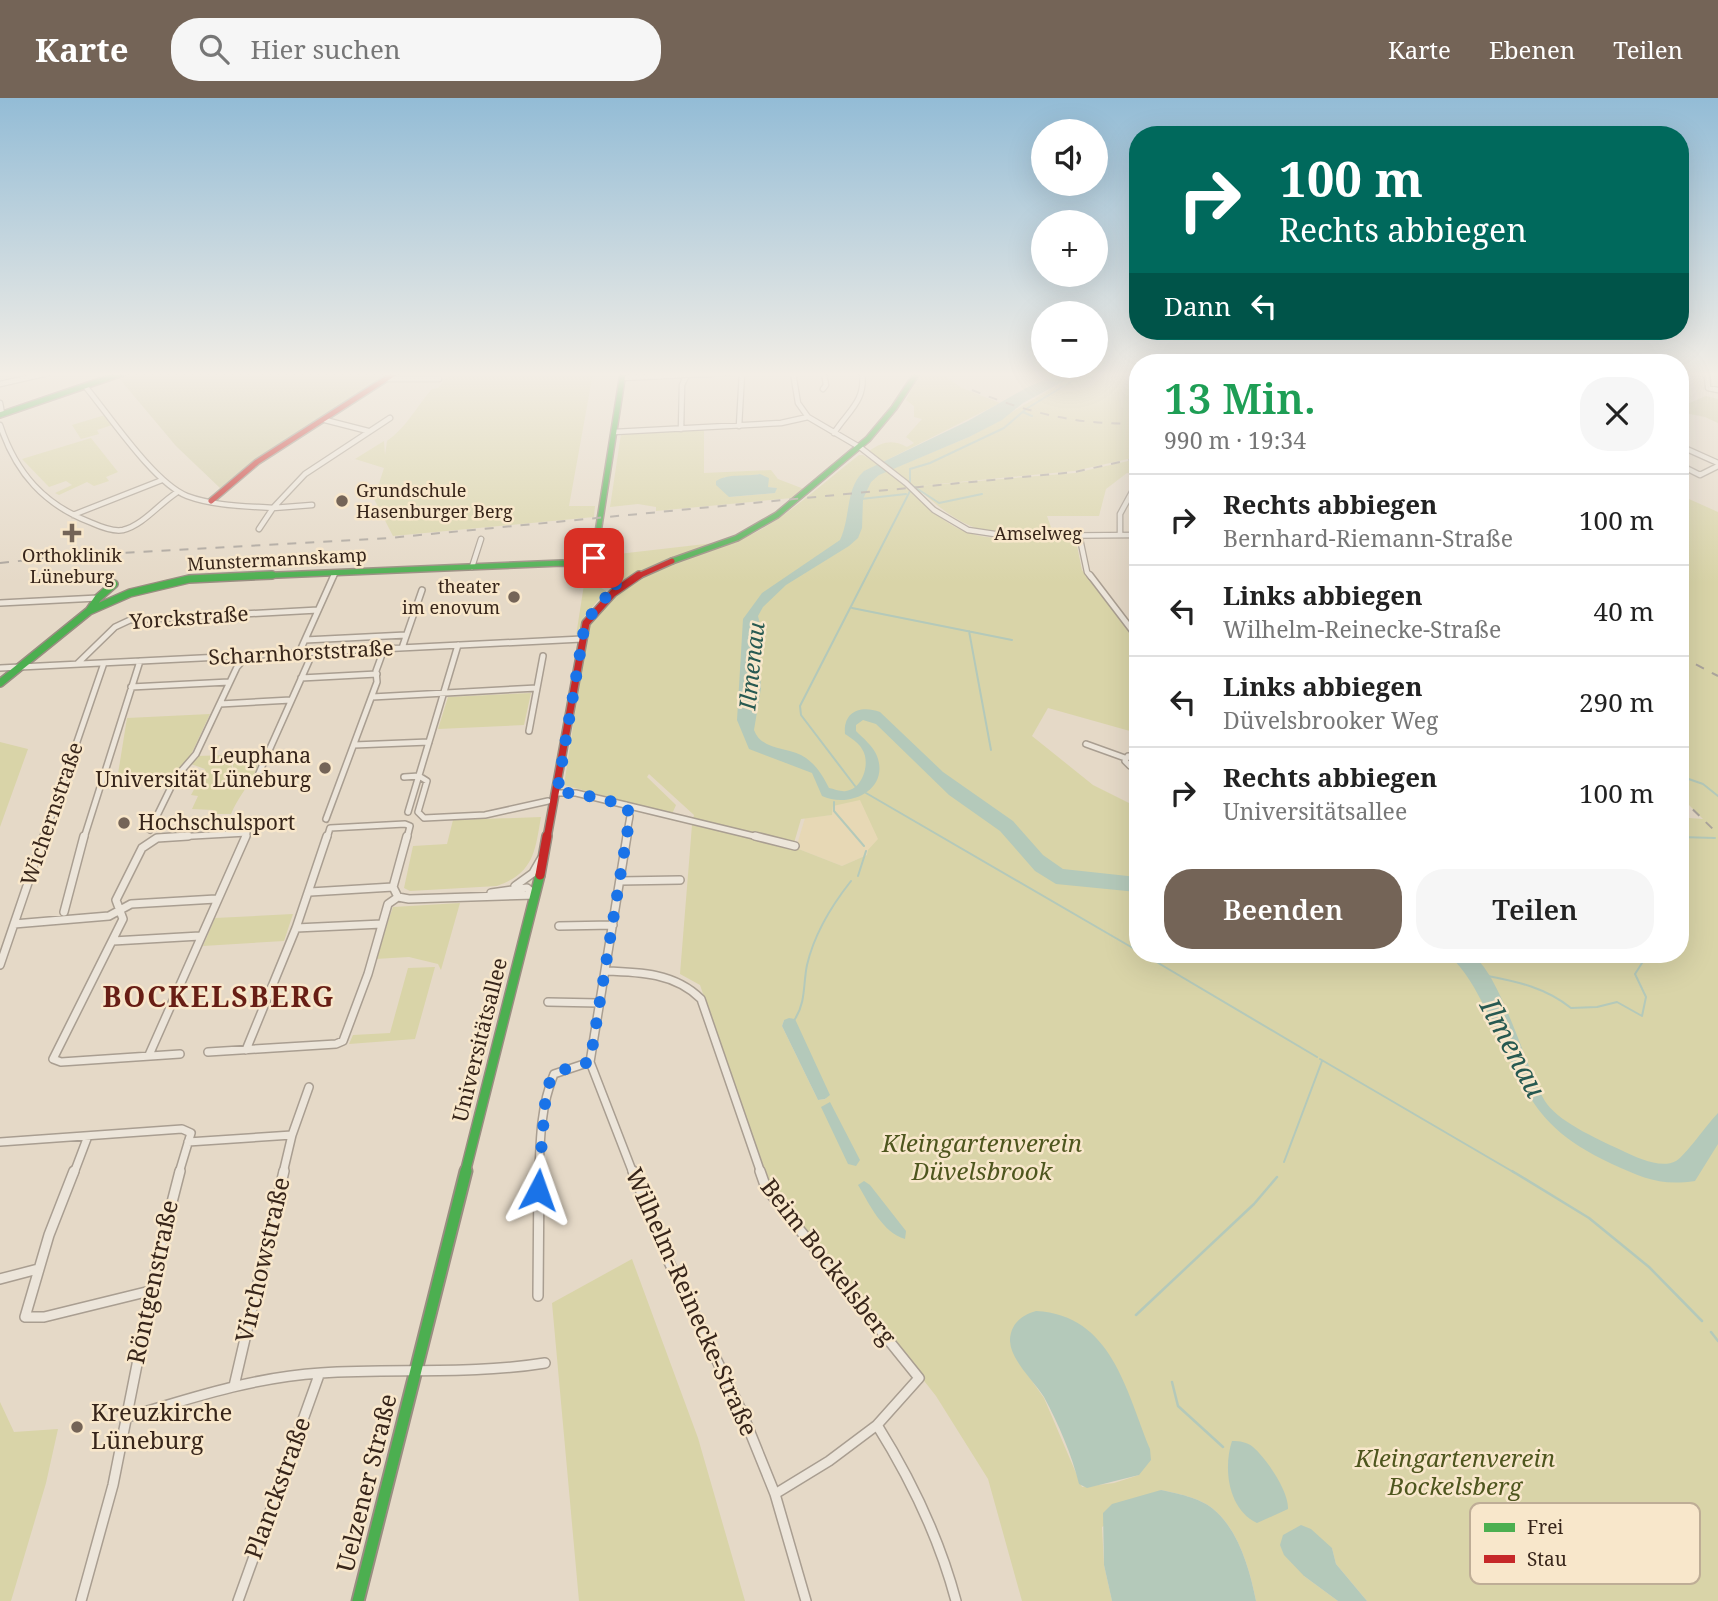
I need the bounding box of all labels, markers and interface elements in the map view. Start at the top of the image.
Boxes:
search box [171,18,661,81]
text: Karte [35,27,129,72]
icon: search [195,30,233,68]
text: Hier suchen [251,31,401,67]
text: Karte [1388,33,1451,66]
text: Ebenen [1489,33,1575,66]
text: Teilen [1613,33,1683,66]
map controls [1031,119,1108,378]
button: sound [1031,119,1108,196]
text: 100 m [1279,145,1423,211]
icon: right [1164,154,1255,245]
text: Rechts abbiegen [1279,208,1527,251]
button: + [1031,210,1108,287]
icon: left [1245,287,1283,325]
text: Dann [1164,288,1231,324]
button: − [1031,301,1108,378]
text: 13 Min. [1164,369,1316,426]
button: close [1580,377,1654,451]
text: 990 m · 19:34 [1164,424,1306,456]
place label: Grundschule Hasenburger Berg [356,478,513,523]
text: Rechts abbiegen [1223,486,1437,522]
marker: Grundschule Hasenburger Berg [334,493,350,509]
icon: right [1164,501,1202,539]
text: 100 m [1579,502,1654,538]
street label: Amselweg [994,521,1082,545]
text: Bernhard-Riemann-Straße [1223,522,1513,554]
marker: Orthoklinik Lüneburg [62,523,82,543]
pin [564,528,624,588]
icon: arrive [575,539,613,577]
street label: Munstermannskamp [187,542,367,576]
place label: Orthoklinik Lüneburg [22,543,122,588]
place label: theater im enovum [402,574,501,619]
text: Links abbiegen [1223,577,1422,613]
marker: theater im enovum [506,589,522,605]
icon: left [1164,592,1202,630]
text: 40 m [1594,593,1654,629]
street label: Yorckstraße [127,599,249,635]
text: Wilhelm-Reinecke-Straße [1223,613,1501,645]
water label: Ilmenau [730,620,772,712]
street label: Scharnhorststraße [208,633,394,671]
text: Links abbiegen [1223,668,1422,704]
icon: left [1164,683,1202,721]
text: 290 m [1579,684,1654,720]
text: Düvelsbrooker Weg [1223,704,1438,736]
street label: Wichernstraße [13,738,89,889]
place label: Leuphana Universität Lüneburg [96,741,312,793]
text: Rechts abbiegen [1223,759,1437,795]
marker: Leuphana Universität Lüneburg [317,760,333,776]
icon: right [1164,774,1202,812]
text: 100 m [1579,775,1654,811]
text: Universitätsallee [1223,795,1407,827]
place label: Hochschulsport [138,808,295,836]
marker: Hochschulsport [116,815,132,831]
button: Beenden [1164,869,1402,949]
button: Teilen [1416,869,1654,949]
street label: Universitätsallee [445,955,513,1125]
district label: BOCKELSBERG [103,977,335,1015]
water label: Ilmenau [1471,990,1556,1104]
park label: Kleingartenverein Düvelsbrook [881,1126,1082,1187]
position arrow [501,1153,575,1227]
street label: Wilhelm-Reinecke-Straße [618,1162,766,1441]
street label: Beim Bockelsberg [754,1171,905,1351]
street label: Virchowstraße [226,1174,297,1346]
street label: Röntgenstraße [118,1197,185,1367]
street label: Uelzener Straße [327,1390,404,1575]
place label: Kreuzkirche Lüneburg [91,1395,232,1456]
street label: Planckstraße [236,1412,318,1563]
marker: Kreuzkirche Lüneburg [69,1419,85,1435]
park label: Kleingartenverein Bockelsberg [1354,1441,1555,1502]
legend [1470,1503,1700,1584]
text: Frei [1527,1514,1563,1540]
text: Stau [1527,1546,1567,1572]

